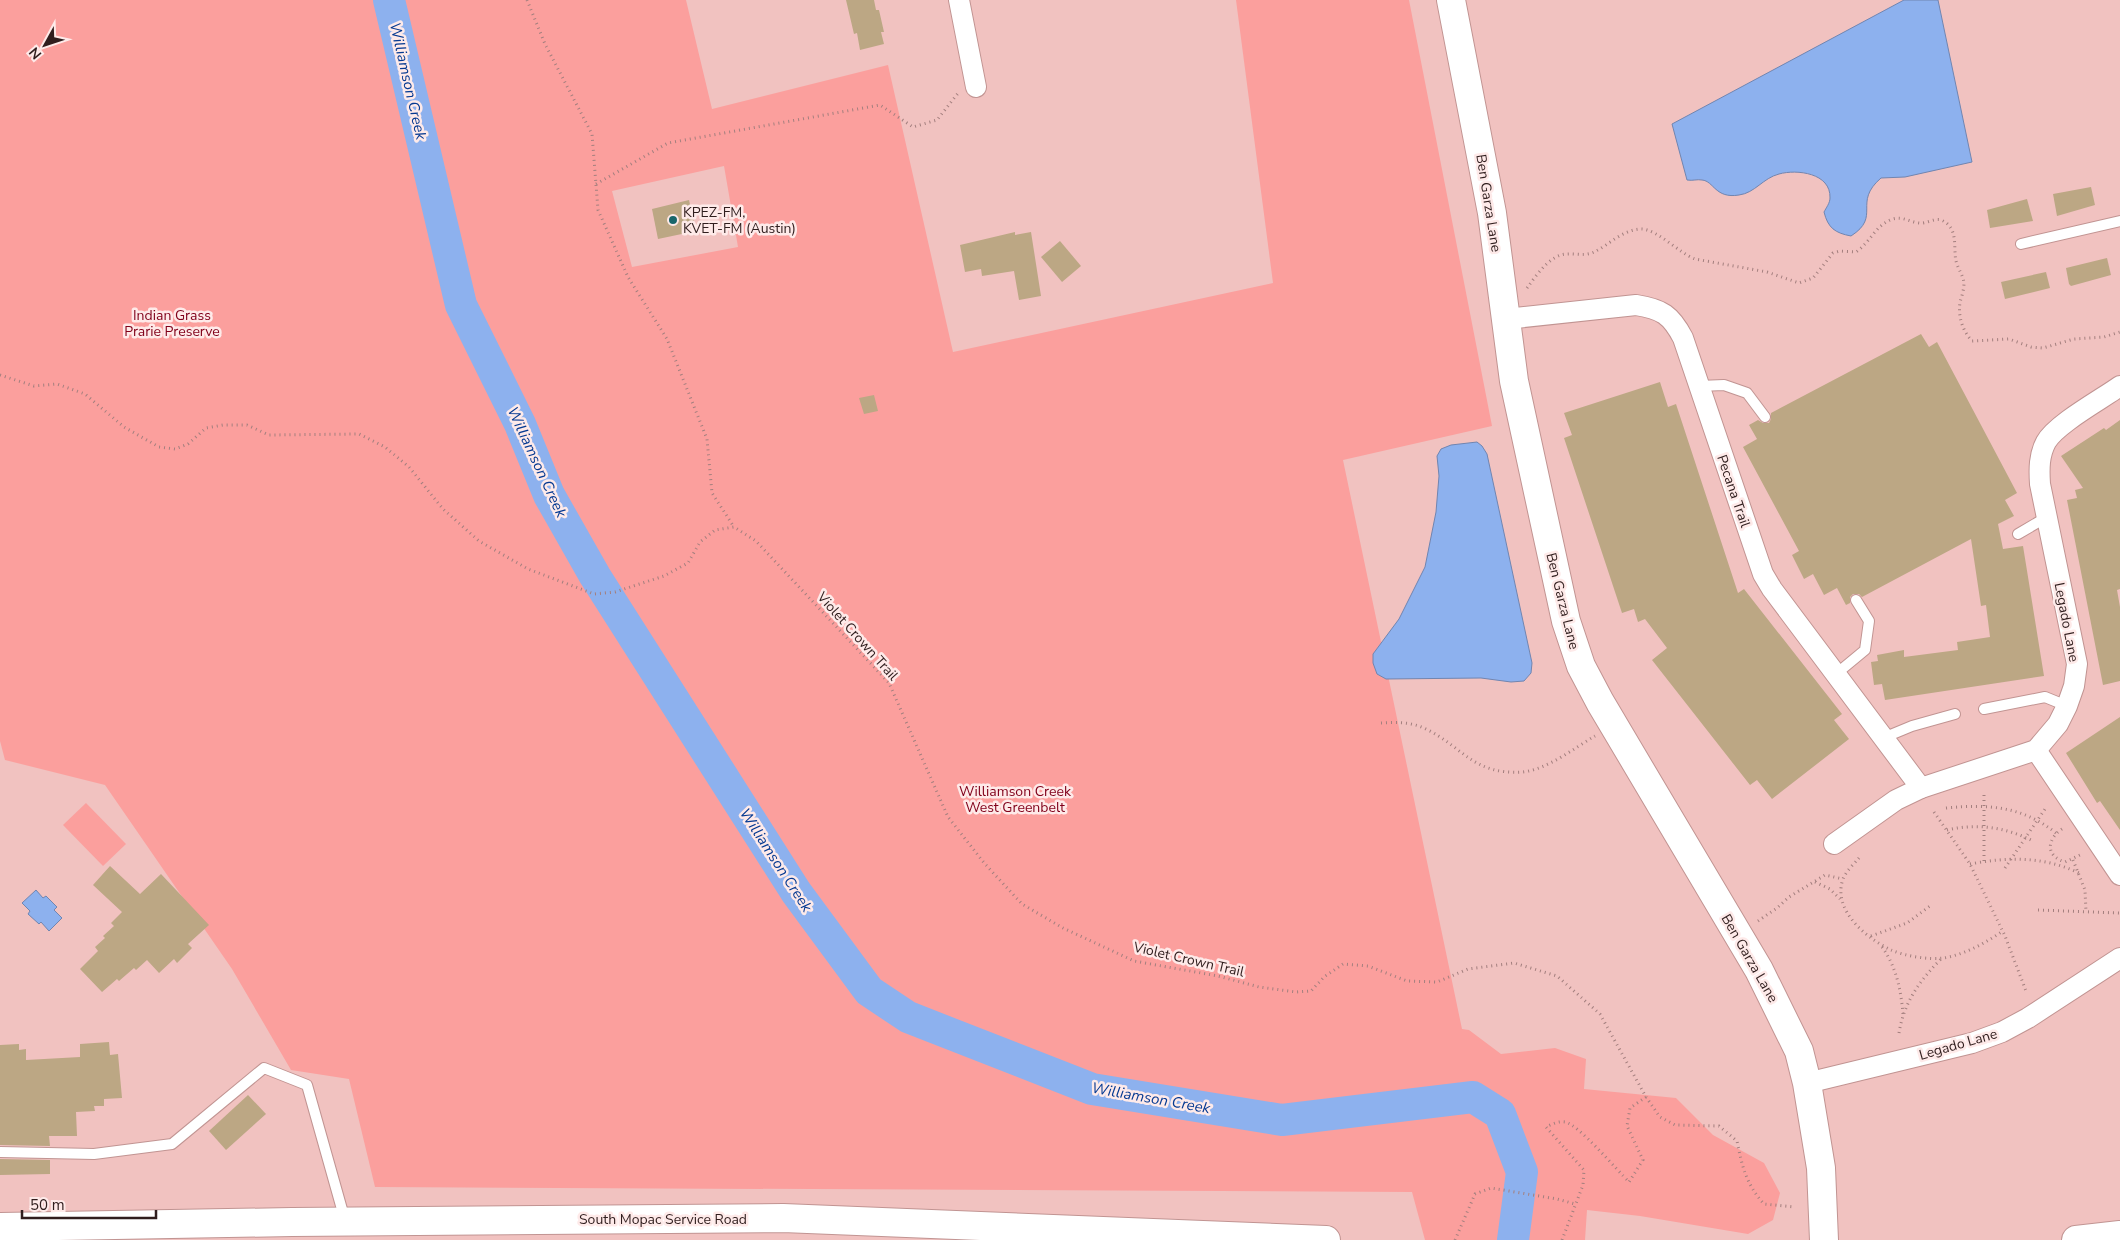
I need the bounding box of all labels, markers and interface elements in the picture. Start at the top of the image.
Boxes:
north arrow [20,20,70,70]
water label: Williamson Creek [385,20,431,142]
text: N [25,43,46,63]
street label: Ben Garza Lane [1471,153,1506,253]
place label: KPEZ-FM, KVET-FM (Austin) [683,203,796,238]
marker: KPEZ-FM, KVET-FM (Austin) [667,214,679,226]
park label: Indian Grass Prarie Preserve [124,306,220,341]
water label: Williamson Creek [503,403,572,521]
street label: Pecana Trail [1712,452,1755,531]
street label: Ben Garza Lane [1541,551,1584,651]
street label: Legado Lane [2049,581,2084,663]
street label: Violet Crown Trail [812,587,903,685]
park label: Williamson Creek West Greenbelt [959,782,1072,817]
water label: Williamson Creek [735,804,817,916]
street label: Ben Garza Lane [1717,911,1783,1006]
street label: Violet Crown Trail [1131,937,1247,982]
street label: Legado Lane [1917,1024,1999,1065]
water label: Williamson Creek [1090,1078,1212,1118]
scale bar [22,1188,156,1220]
text: 50 m [30,1195,65,1215]
street label: South Mopac Service Road [579,1210,747,1229]

